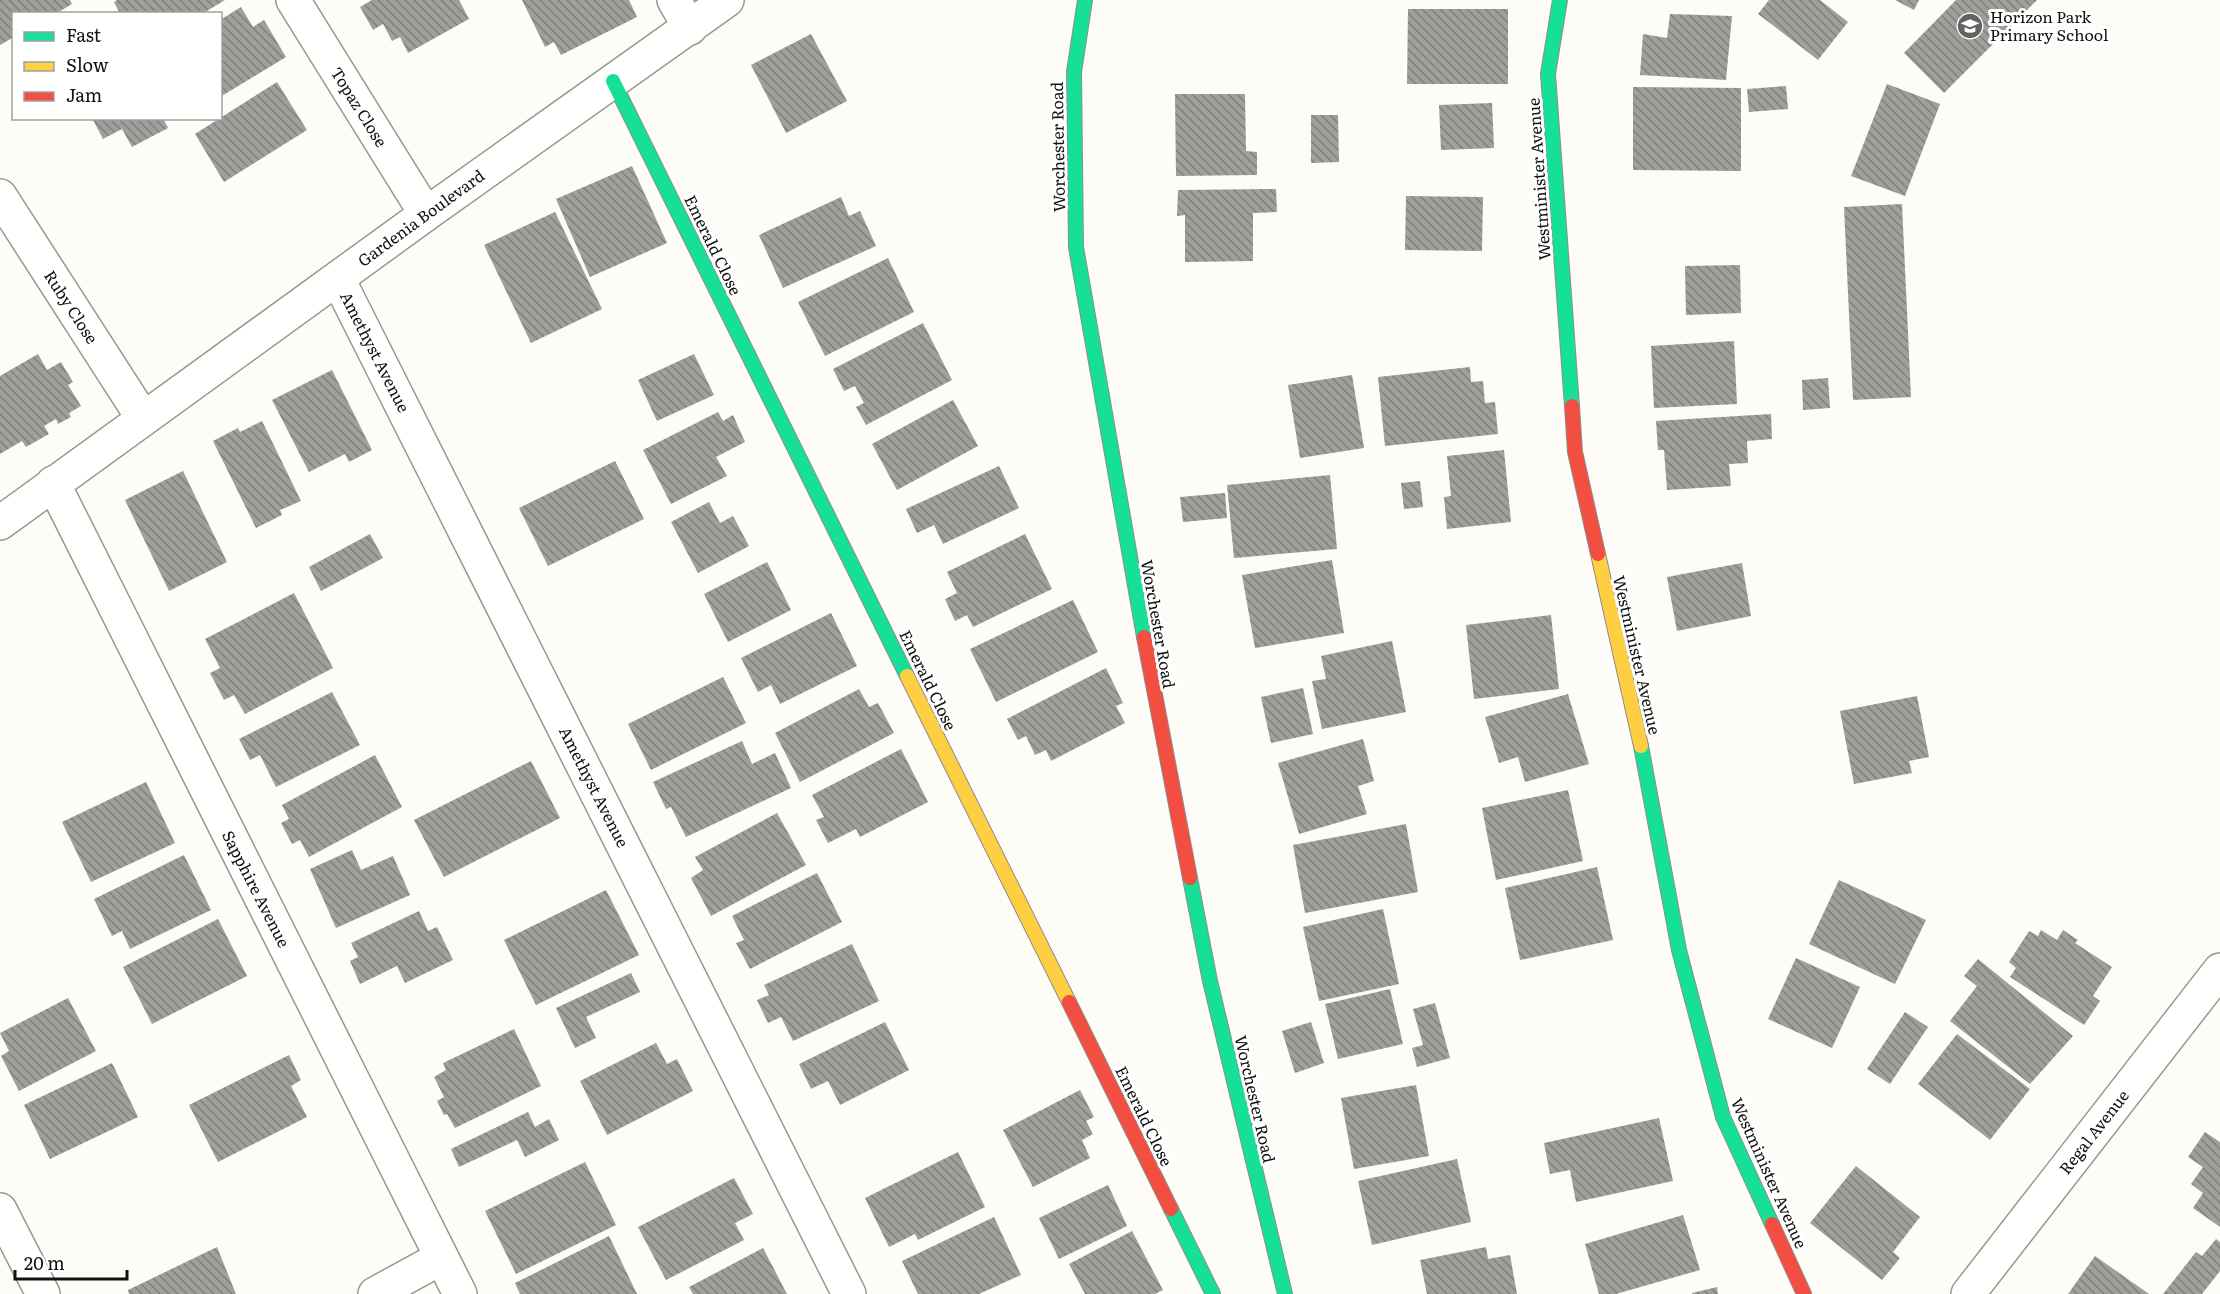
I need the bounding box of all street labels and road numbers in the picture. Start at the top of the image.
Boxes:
street label: Topaz Close [326,62,394,151]
street label: Worchester Road [1044,81,1070,212]
street label: Westminister Avenue [1520,97,1556,261]
street label: Gardenia Boulevard [352,163,489,271]
street label: Emerald Close [679,190,749,299]
street label: Ruby Close [39,265,105,348]
street label: Amethyst Avenue [335,287,417,416]
street label: Worchester Road [1136,558,1182,690]
street label: Westminister Avenue [1608,573,1668,737]
street label: Emerald Close [894,625,964,734]
street label: Amethyst Avenue [554,722,636,851]
street label: Sapphire Avenue [217,826,297,951]
street label: Worchester Road [1230,1033,1282,1165]
street label: Emerald Close [1110,1061,1180,1170]
street label: Regal Avenue [2052,1084,2134,1179]
street label: Westminister Avenue [1726,1093,1814,1252]

